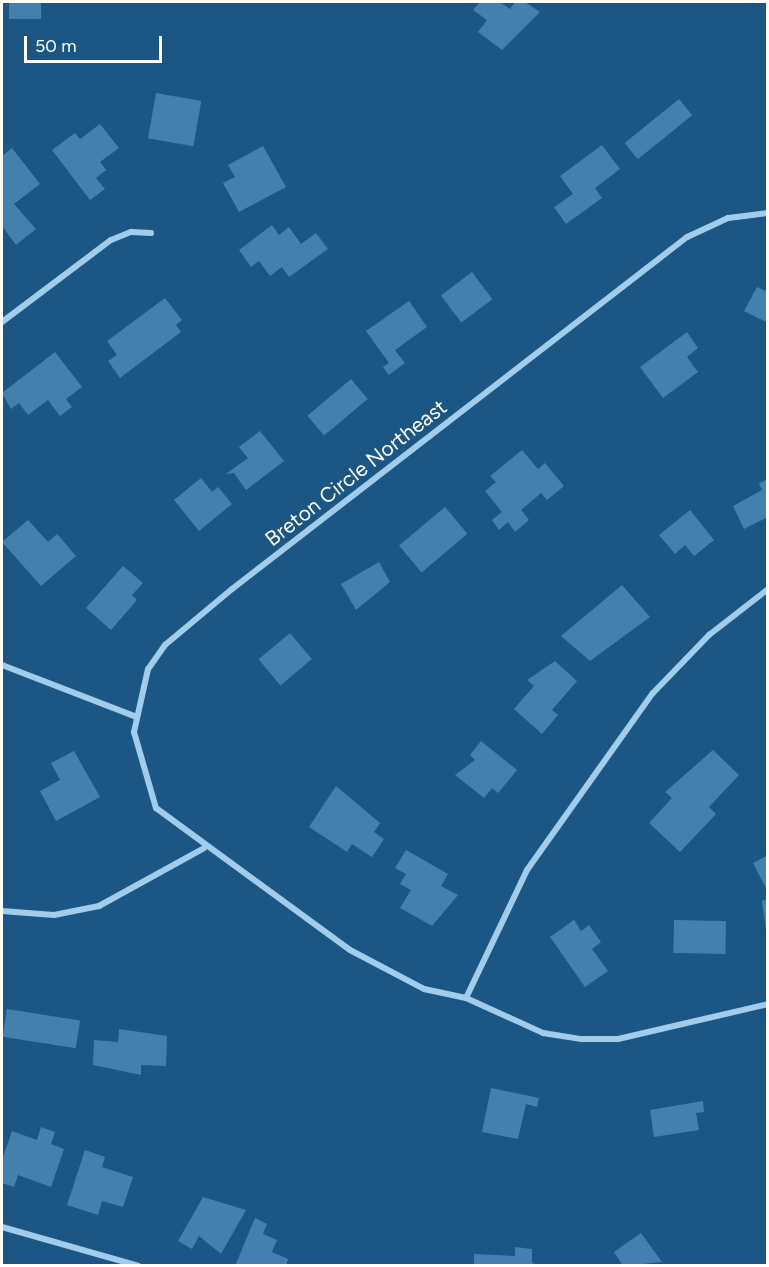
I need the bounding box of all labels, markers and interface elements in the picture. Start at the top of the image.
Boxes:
scale bar [27,24,165,62]
text: 50 m [35,35,77,57]
street label: Breton Circle Northeast [260,394,452,552]

